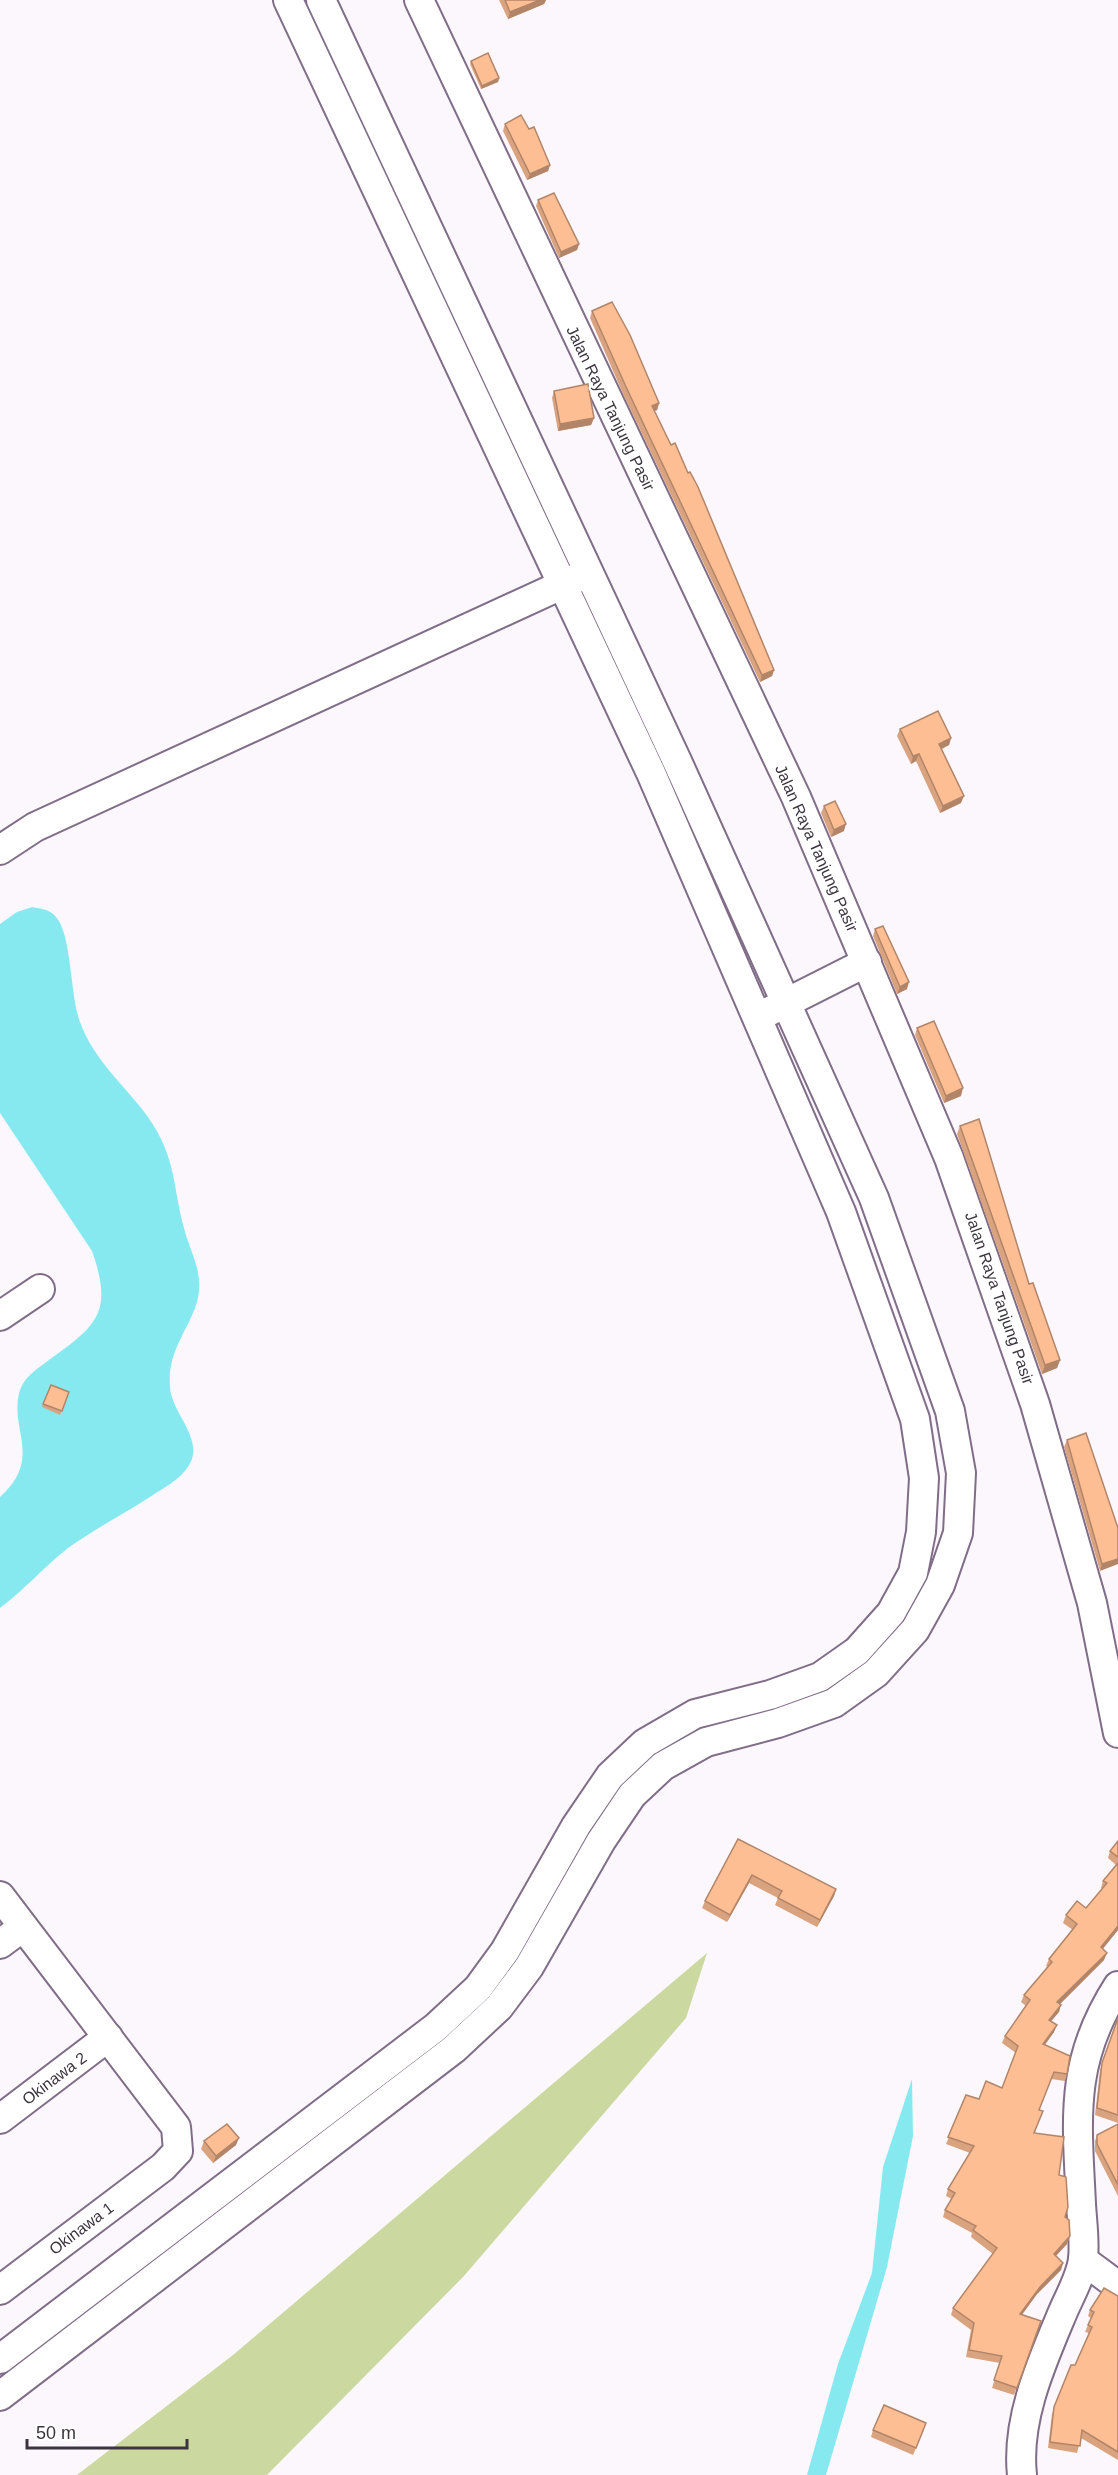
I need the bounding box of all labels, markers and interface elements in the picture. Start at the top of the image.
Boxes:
street label: Jalan Raya Tanjung Pasir [563,323,658,494]
street label: Jalan Raya Tanjung Pasir [772,762,861,935]
street label: Jalan Raya Tanjung Pasir [962,1210,1037,1387]
street label: Okinawa 2 [19,2049,90,2108]
street label: Okinawa 1 [46,2199,117,2258]
scale bar [27,2412,188,2450]
text: 50 m [36,2423,76,2443]

